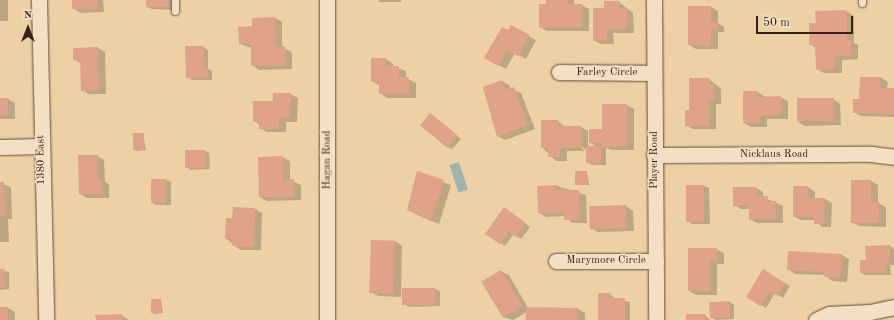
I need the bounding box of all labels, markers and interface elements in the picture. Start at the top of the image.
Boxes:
north arrow [8,8,48,48]
scale bar [758,8,855,34]
text: N [24,10,32,21]
text: 50 m [763,17,790,29]
street label: Farley Circle [576,66,638,80]
street label: Hagan Road [321,130,335,190]
street label: Player Road [648,131,662,189]
street label: 1380 East [35,135,49,185]
street label: Nicklaus Road [740,148,808,162]
street label: Marymore Circle [566,254,646,268]

